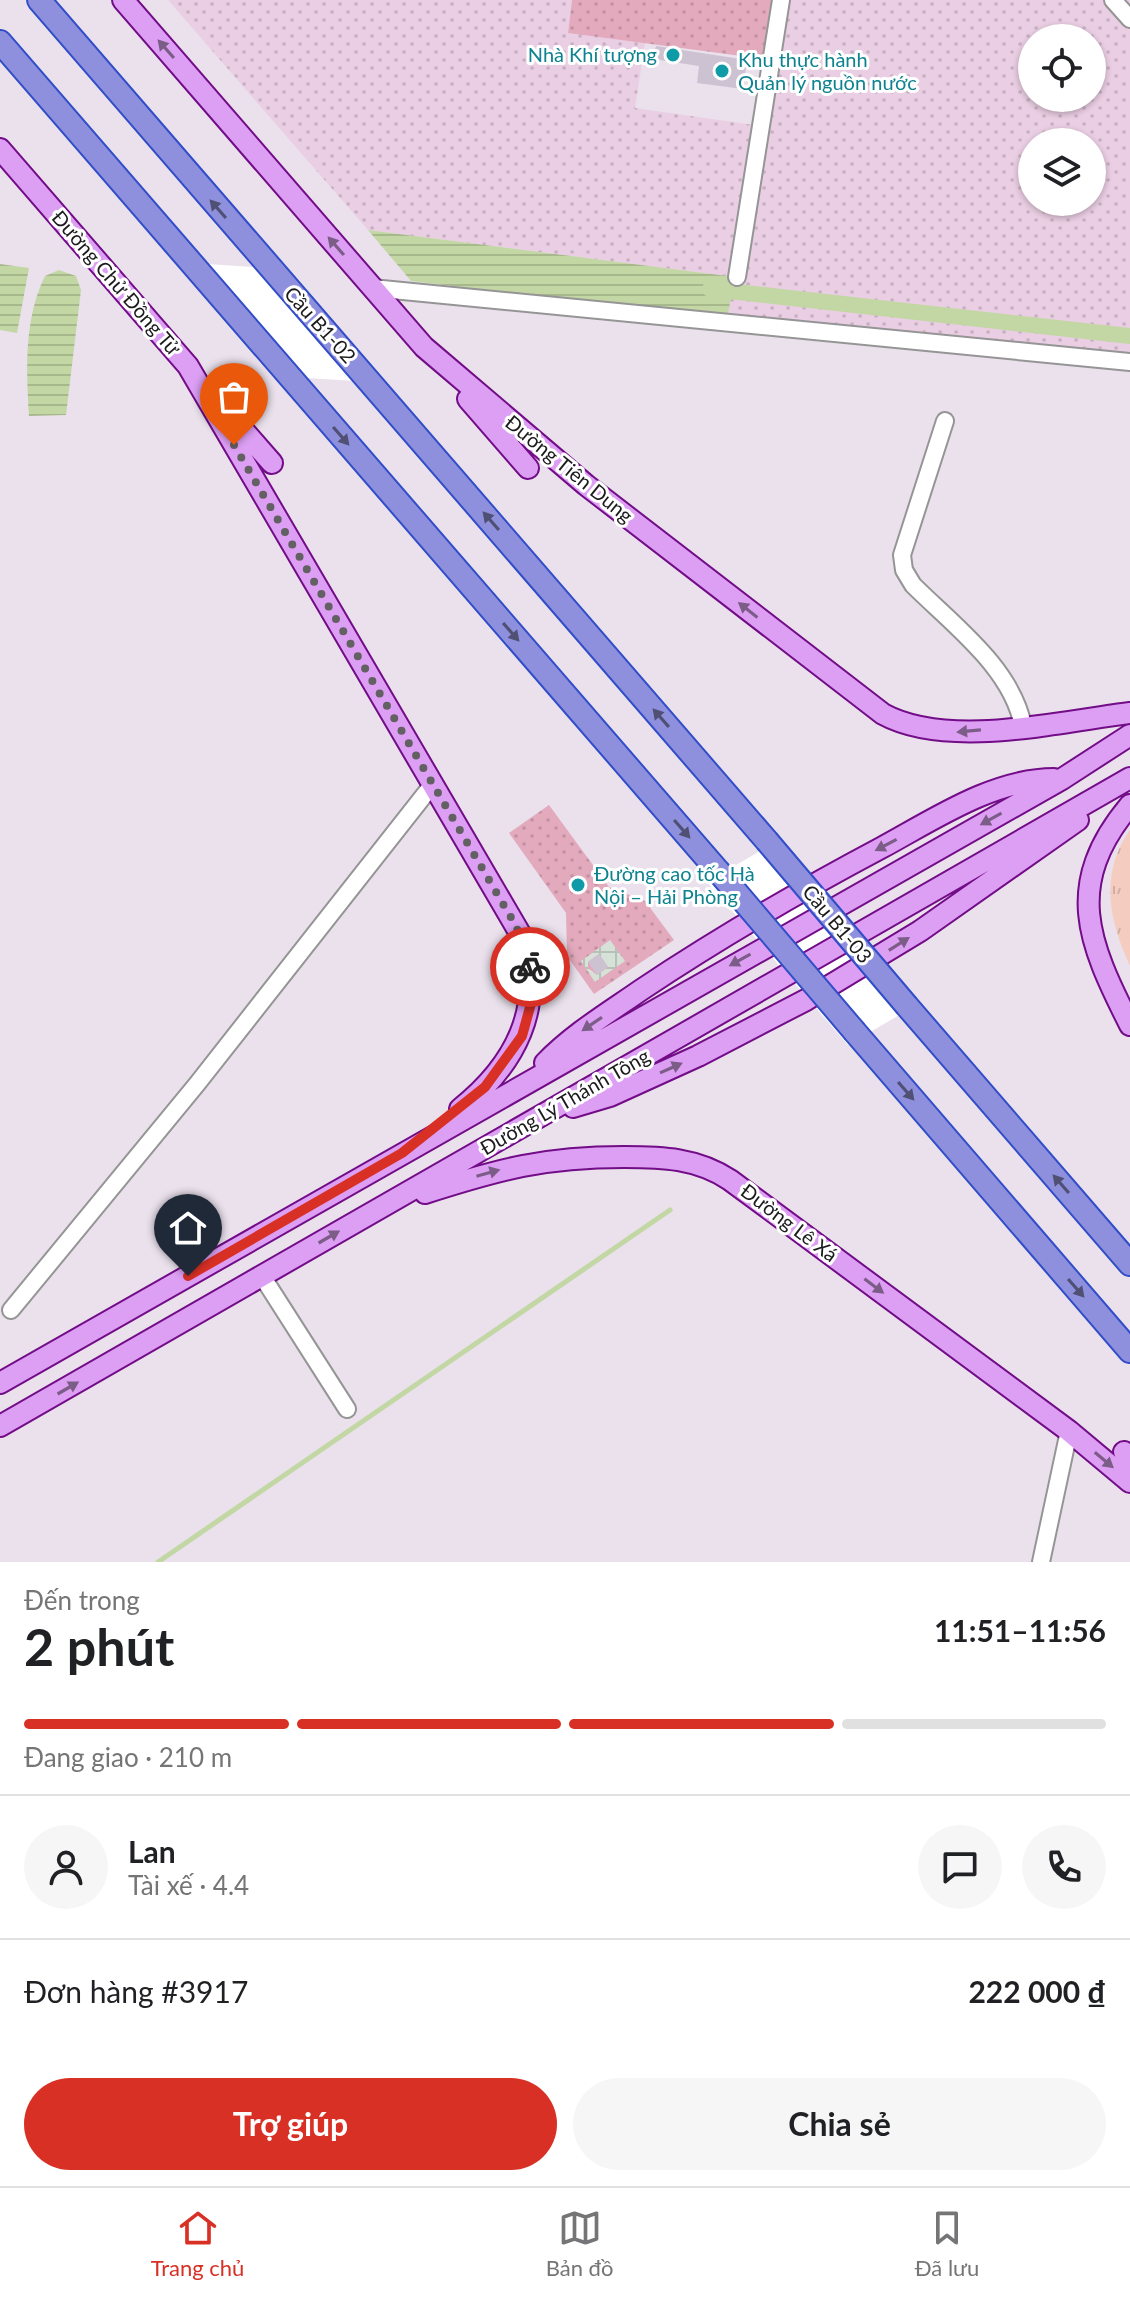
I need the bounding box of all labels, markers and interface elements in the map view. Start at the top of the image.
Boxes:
map controls [1018,24,1106,216]
button: locate [1018,24,1106,112]
one-way arrow [158,40,175,60]
place label: Nhà Khí tượng [528,42,657,66]
marker: Nhà Khí tượng [664,46,682,64]
place label: Khu thực hành Quản lý nguồn nước [738,47,917,94]
marker: Khu thực hành Quản lý nguồn nước [713,62,731,80]
button: layers [1018,128,1106,216]
one-way arrow [210,199,228,218]
street label: Đường Chử Đồng Tử [48,205,186,360]
one-way arrow [328,236,345,256]
street label: Cầu B1-02 [280,281,361,368]
pin [200,363,268,445]
icon: bag [212,375,256,419]
street label: Đường Tiên Dung [501,409,638,527]
one-way arrow [332,425,349,445]
one-way arrow [483,512,500,532]
one-way arrow [738,603,758,619]
one-way arrow [502,622,519,642]
one-way arrow [653,709,670,729]
one-way arrow [956,725,981,738]
one-way arrow [980,812,1002,826]
one-way arrow [672,819,690,838]
one-way arrow [875,839,898,852]
place label: Đường cao tốc Hà Nội – Hải Phòng [594,861,755,908]
marker: Đường cao tốc Hà Nội – Hải Phòng [569,876,587,894]
street label: Cầu B1-03 [798,879,877,967]
courier [490,927,570,1007]
one-way arrow [889,936,910,951]
icon: bike [508,945,552,989]
one-way arrow [729,954,752,967]
one-way arrow [582,1016,603,1031]
street label: Đường Lý Thánh Tông [476,1043,653,1159]
one-way arrow [660,1062,683,1075]
one-way arrow [897,1081,914,1101]
one-way arrow [476,1166,500,1179]
one-way arrow [1053,1174,1070,1194]
street label: Đường Lê Xá [737,1178,843,1266]
pin [154,1194,222,1276]
icon: home [166,1206,210,1250]
one-way arrow [318,1230,341,1244]
one-way arrow [864,1278,884,1294]
one-way arrow [1067,1278,1084,1298]
one-way arrow [57,1381,79,1395]
one-way arrow [1093,1451,1113,1468]
text: Đến trong [24,1584,140,1616]
text: 11:51–11:56 [934,1612,1106,1648]
text: 2 phút [24,1615,174,1677]
text: Đang giao · 210 m [24,1741,232,1773]
button: person [24,1825,108,1909]
button: chat [918,1825,1002,1909]
button: phone [1022,1825,1106,1909]
text: Lan [128,1833,176,1869]
text: Tài xế · 4.4 [128,1869,249,1901]
text: Đơn hàng #3917 [24,1973,248,2009]
text: 222 000 ₫ [968,1973,1106,2009]
button: Trợ giúp [24,2078,557,2170]
button: Chia sẻ [573,2078,1106,2170]
tab: Trang chủ [151,2206,244,2281]
tab: Bản đồ [546,2206,613,2281]
tab: Đã lưu [915,2206,979,2281]

